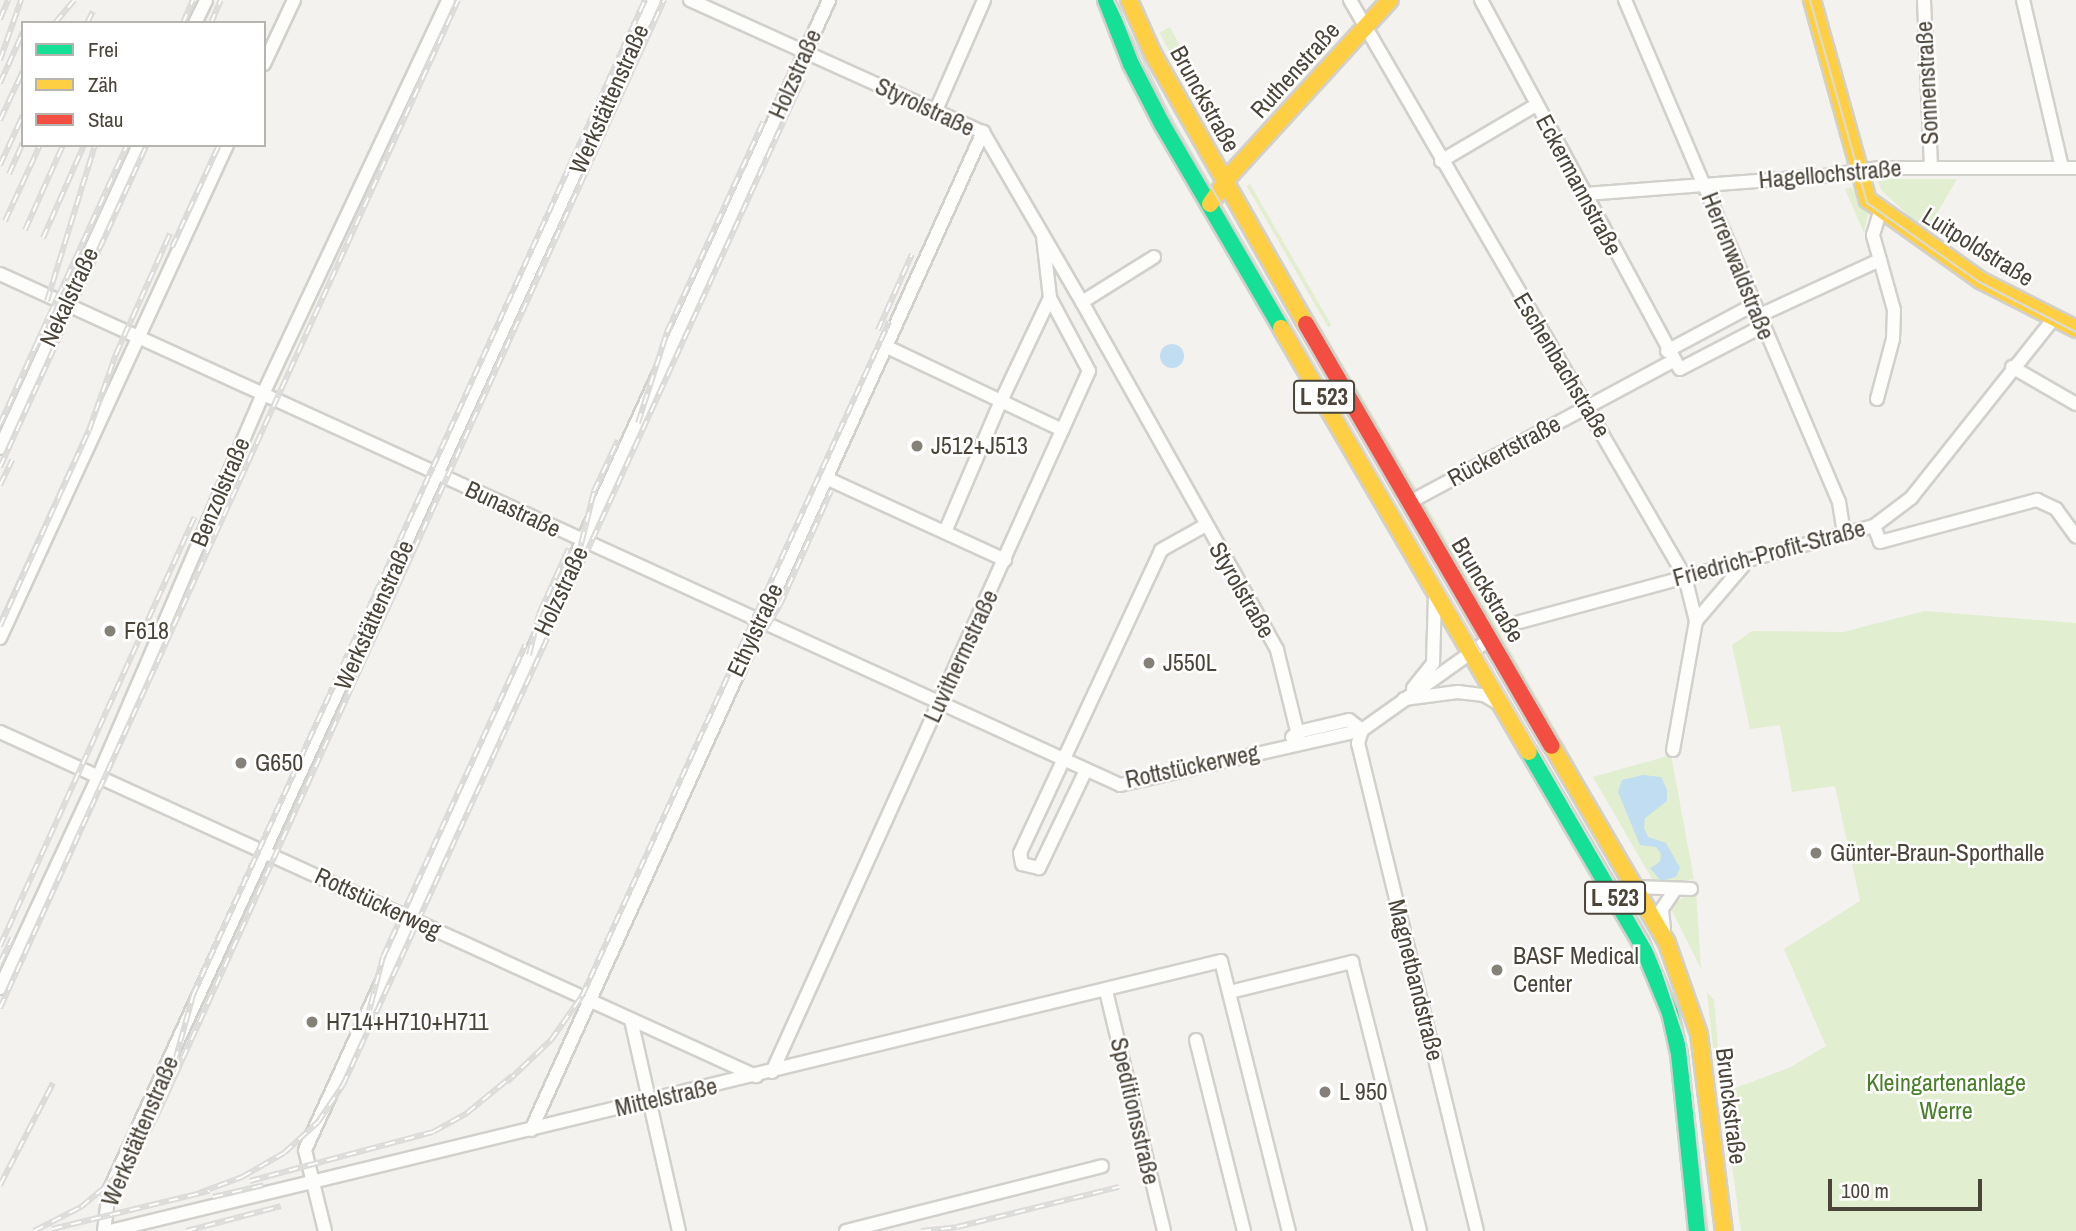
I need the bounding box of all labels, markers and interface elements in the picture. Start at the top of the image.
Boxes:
street label: Ruthenstraße [1244,16,1346,124]
street label: Werkstättenstraße [563,20,655,178]
legend [21,21,266,147]
street label: Sonnenstraße [1909,21,1945,145]
street label: Holzstraße [762,25,828,123]
text: Frei [88,35,119,64]
street label: Brunckstraße [1164,41,1246,157]
text: Zäh [88,70,118,99]
street label: Styrolstraße [871,72,979,142]
text: Stau [88,105,123,134]
street label: Eckermannstraße [1530,110,1628,260]
street label: Hagellochstraße [1757,153,1903,195]
street label: Herrenwaldstraße [1695,188,1781,344]
street label: Luitpoldstraße [1917,201,2039,293]
street label: Nekalstraße [34,243,104,351]
street label: Eschenbachstraße [1507,287,1617,443]
road number: L 523 [1292,378,1356,416]
street label: Rückertstraße [1443,409,1565,493]
place label: J512+J513 [931,432,1028,460]
street label: Benzolstraße [184,433,256,551]
marker: J512+J513 [909,438,925,454]
street label: Bunastraße [461,474,565,544]
street label: Friedrich-Profit-Straße [1670,513,1868,593]
street label: Brunckstraße [1446,532,1530,648]
street label: Werkstättenstraße [328,536,420,694]
street label: Styrolstraße [1203,537,1281,643]
street label: Holzstraße [528,542,594,640]
street label: Ethylstraße [721,579,789,681]
street label: Luvithermstraße [918,585,1004,727]
place label: F618 [124,617,169,645]
marker: F618 [102,623,118,639]
place label: J550L [1163,649,1217,677]
marker: J550L [1141,655,1157,671]
street label: Rottstückerweg [1123,738,1261,794]
place label: G650 [255,749,303,777]
marker: G650 [233,755,249,771]
place label: Günter-Braun-Sporthalle [1830,839,2044,867]
marker: Günter-Braun-Sporthalle [1808,845,1824,861]
street label: Rottstückerweg [310,861,446,945]
road number: L 523 [1584,878,1646,917]
street label: Magnetbandstraße [1382,896,1450,1064]
place label: BASF Medical Center [1513,942,1639,998]
marker: BASF Medical Center [1487,960,1507,980]
place label: H714+H710+H711 [326,1008,489,1036]
marker: H714+H710+H711 [304,1014,320,1030]
street label: Speditionsstraße [1104,1035,1166,1187]
street label: Brunckstraße [1710,1046,1752,1166]
street label: Werkstättenstraße [95,1052,185,1210]
park label: Kleingartenanlage Werre [1866,1069,2026,1125]
street label: Mittelstraße [612,1071,720,1123]
place label: L 950 [1339,1078,1388,1106]
marker: L 950 [1317,1084,1333,1100]
scale bar [1831,1164,1985,1208]
text: 100 m [1841,1176,1889,1205]

